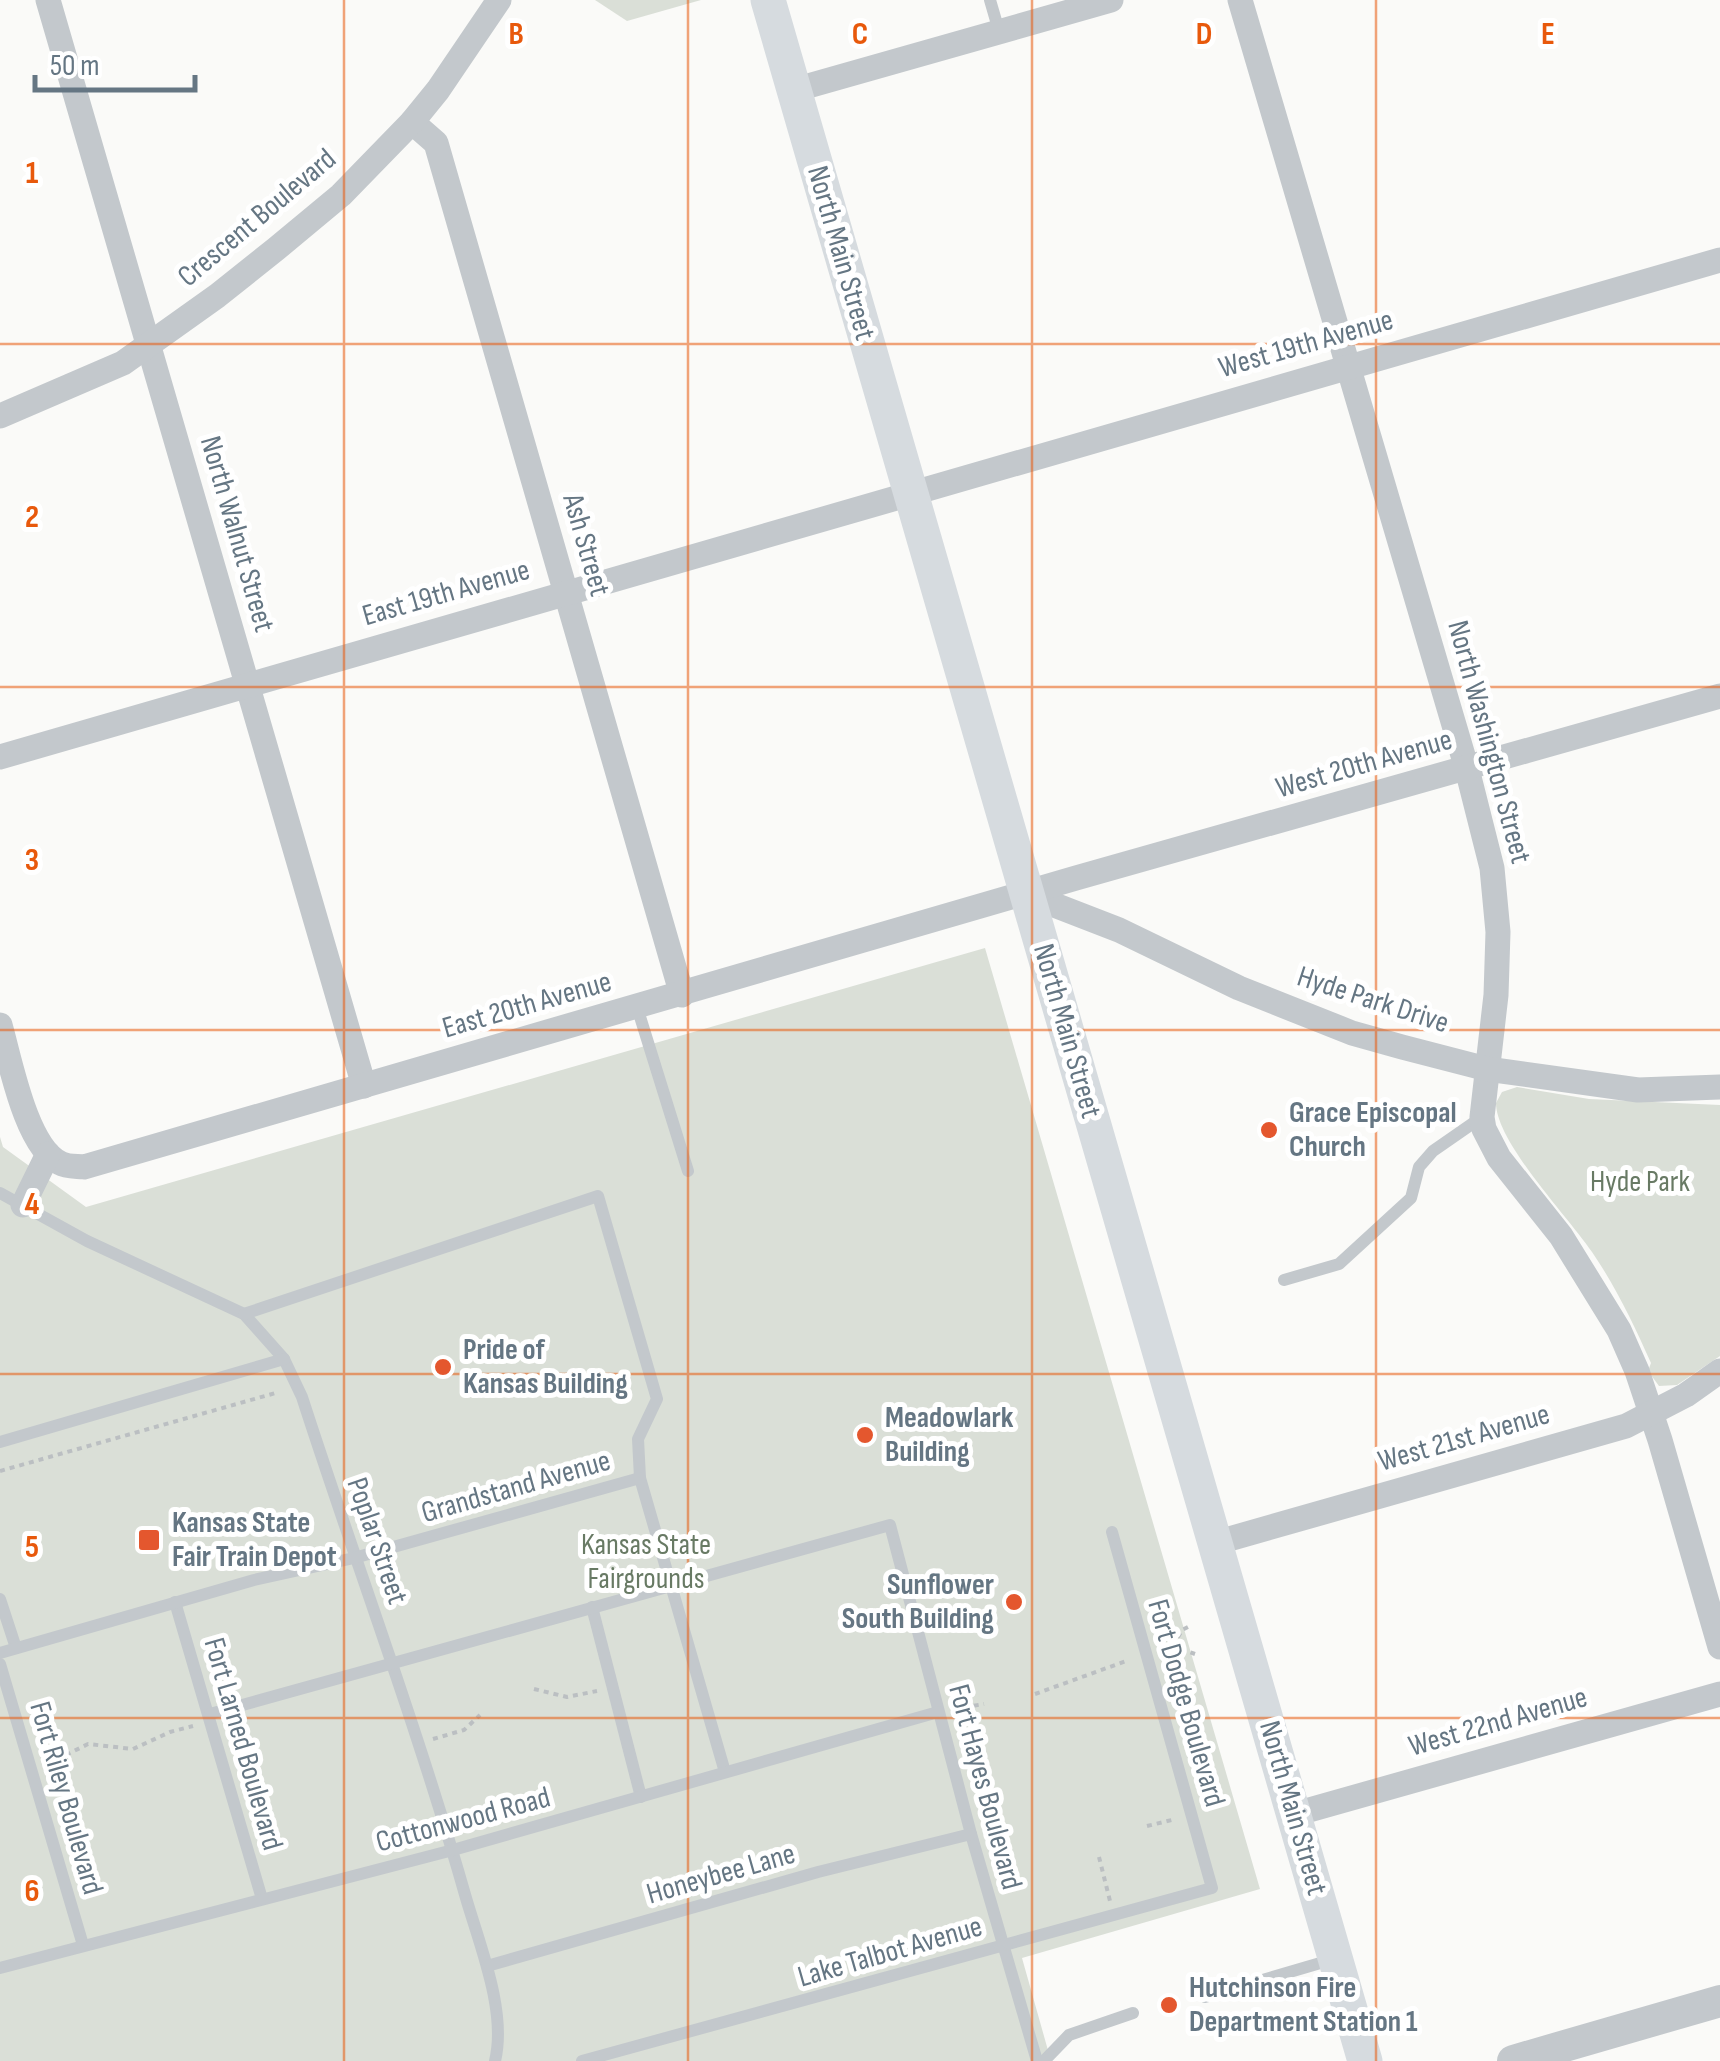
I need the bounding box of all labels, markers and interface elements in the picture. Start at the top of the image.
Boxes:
text: B [508,15,524,54]
text: C [852,15,868,54]
text: D [1196,15,1212,54]
text: E [1541,15,1555,54]
scale bar [35,30,195,92]
text: 50 m [50,48,99,84]
street label: Crescent Boulevard [171,141,343,295]
text: 1 [26,154,39,193]
street label: North Main Street [799,162,883,344]
street label: West 19th Avenue [1215,302,1397,386]
street label: North Walnut Street [192,432,282,636]
street label: Ash Street [554,489,618,600]
text: 2 [25,498,39,537]
street label: East 19th Avenue [358,552,534,634]
street label: North Washington Street [1439,617,1539,867]
street label: West 20th Avenue [1272,722,1456,806]
text: 3 [25,841,39,880]
street label: North Main Street [1025,940,1109,1122]
street label: Hyde Park Drive [1293,959,1453,1041]
street label: East 20th Avenue [438,964,616,1046]
place label: Grace Episcopal Church [1289,1095,1457,1165]
marker: Grace Episcopal Church [1258,1119,1280,1141]
park label: Hyde Park [1590,1164,1690,1200]
text: 4 [25,1185,40,1224]
place label: Pride of Kansas Building [463,1332,628,1402]
marker: Pride of Kansas Building [432,1356,454,1378]
street label: West 21st Avenue [1374,1396,1554,1480]
place label: Meadowlark Building [885,1400,1014,1470]
marker: Meadowlark Building [854,1424,876,1446]
street label: Grandstand Avenue [417,1443,615,1531]
street label: Poplar Street [339,1473,415,1609]
place label: Kansas State Fair Train Depot [172,1505,337,1575]
marker: Kansas State Fair Train Depot [136,1527,162,1553]
park label: Kansas State Fairgrounds [581,1527,711,1597]
text: 5 [25,1528,39,1567]
place label: Sunflower South Building [842,1567,994,1637]
marker: Sunflower South Building [1003,1591,1025,1613]
street label: Fort Dodge Boulevard [1139,1595,1233,1811]
street label: Fort Larned Boulevard [196,1634,290,1854]
street label: West 22nd Avenue [1405,1679,1591,1765]
street label: Fort Hayes Boulevard [940,1680,1030,1894]
street label: Fort Riley Boulevard [21,1698,111,1898]
street label: North Main Street [1251,1717,1335,1899]
street label: Cottonwood Road [372,1779,554,1861]
street label: Honeybee Lane [643,1836,799,1912]
text: 6 [24,1872,40,1911]
street label: Lake Talbot Avenue [794,1909,986,1995]
place label: Hutchinson Fire Department Station 1 [1189,1970,1418,2040]
marker: Hutchinson Fire Department Station 1 [1158,1994,1180,2016]

